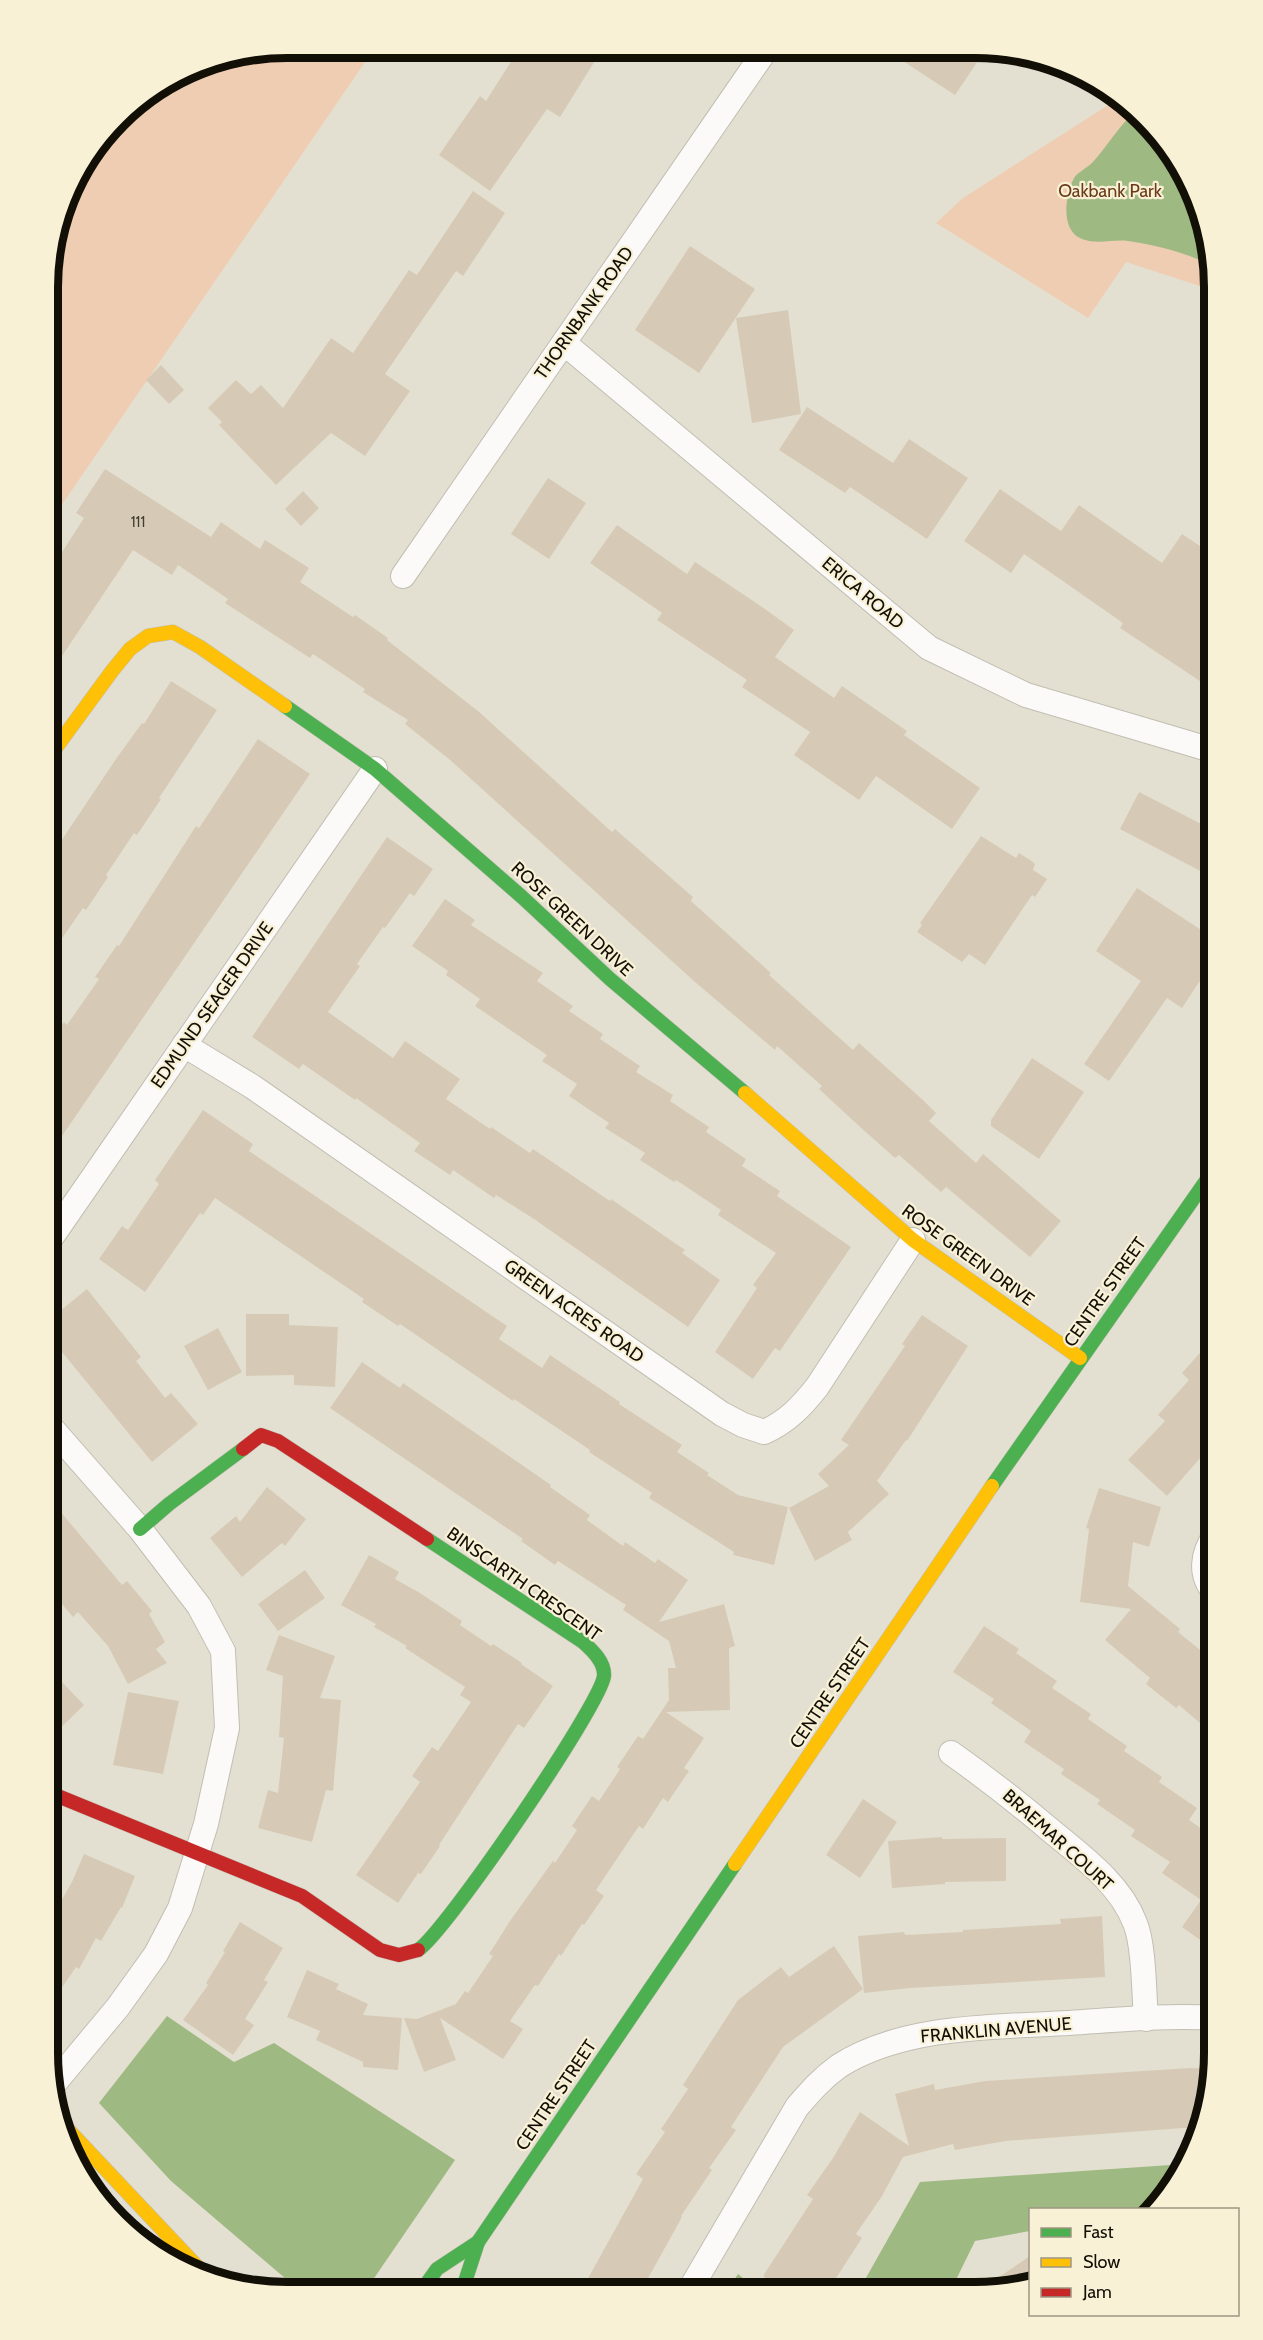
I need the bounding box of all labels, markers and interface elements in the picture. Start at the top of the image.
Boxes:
park label: Oakbank Park [1058,180,1163,202]
street label: THORNBANK ROAD [530,242,638,384]
house number: 111 [131,513,145,531]
street label: ERICA ROAD [817,552,909,634]
street label: ROSE GREEN DRIVE [507,857,637,981]
street label: EDMUND SEAGER DRIVE [146,918,278,1092]
street label: ROSE GREEN DRIVE [897,1200,1039,1310]
street label: CENTRE STREET [1059,1233,1151,1351]
street label: GREEN ACRES ROAD [500,1254,648,1368]
street label: BINSCARTH CRESCENT [443,1522,606,1646]
street label: CENTRE STREET [785,1633,875,1753]
street label: BRAEMAR COURT [998,1785,1118,1896]
street label: FRANKLIN AVENUE [920,2012,1072,2048]
street label: CENTRE STREET [511,2035,601,2155]
legend [1029,2208,1239,2316]
text: Fast [1083,2221,1114,2243]
text: Slow [1083,2251,1120,2273]
text: Jam [1082,2281,1112,2303]

